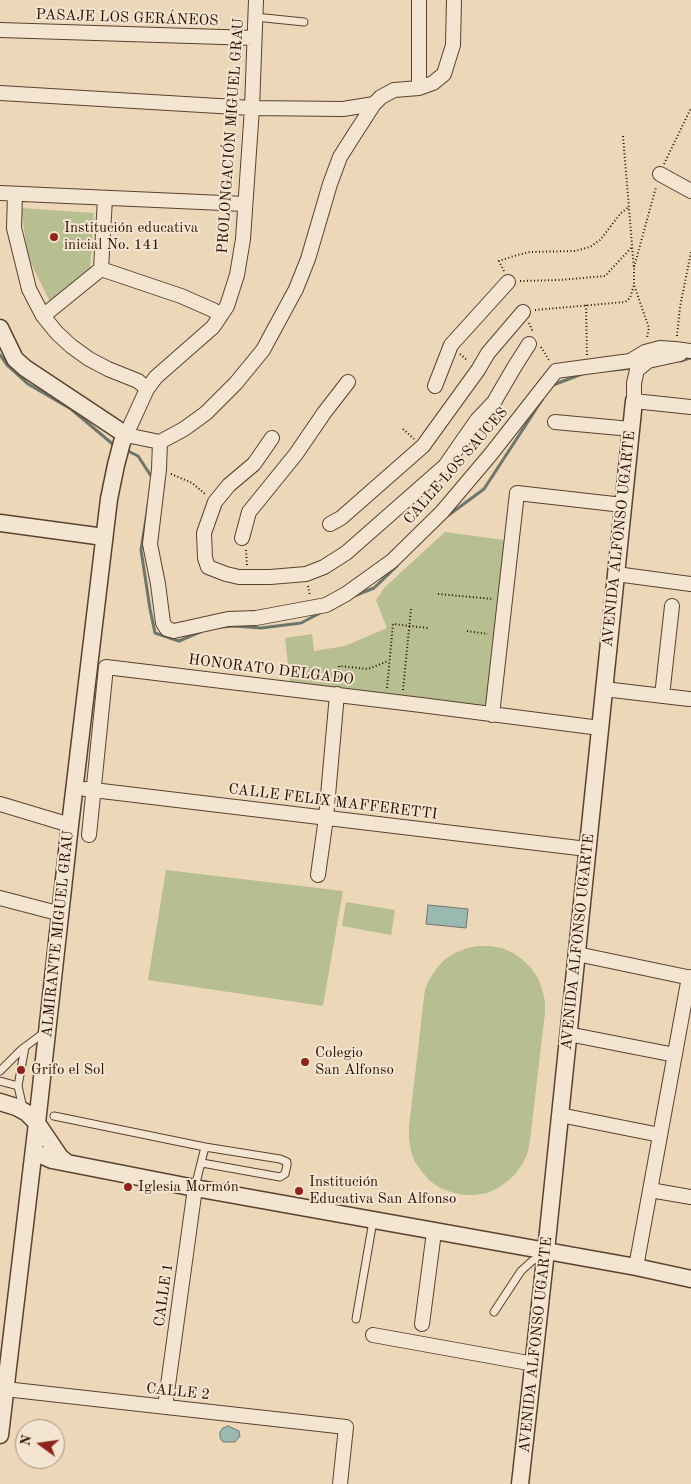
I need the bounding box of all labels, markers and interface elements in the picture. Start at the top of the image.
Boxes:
street label: PASAJE LOS GERÁNEOS [35,6,219,30]
street label: PROLONGACIÓN MIGUEL GRAU [214,18,248,254]
place label: Institución educativa inicial No. 141 [64,219,198,254]
marker: Institución educativa inicial No. 141 [48,231,60,243]
street label: CALLE LOS SAUCES [400,404,512,528]
street label: AVENIDA ALFONSO UGARTE [599,430,639,648]
street label: HONORATO DELGADO [187,651,355,689]
street label: CALLE FELIX MAFFERETTI [228,780,438,824]
street label: ALMIRANTE MIGUEL GRAU [38,830,78,1038]
street label: AVENIDA ALFONSO UGARTE [558,833,598,1051]
place label: Colegio San Alfonso [315,1044,394,1079]
marker: Colegio San Alfonso [299,1056,311,1068]
place label: Grifo el Sol [31,1061,105,1079]
marker: Grifo el Sol [15,1064,27,1076]
place label: Institución Educativa San Alfonso [309,1173,456,1208]
place label: Iglesia Mormón [138,1178,239,1196]
marker: Iglesia Mormón [122,1181,134,1193]
marker: Institución Educativa San Alfonso [293,1185,305,1197]
street label: AVENIDA ALFONSO UGARTE [516,1236,556,1454]
street label: CALLE 1 [151,1262,177,1328]
street label: CALLE 2 [145,1380,211,1404]
north arrow [15,1419,65,1469]
text: N [18,1434,35,1448]

